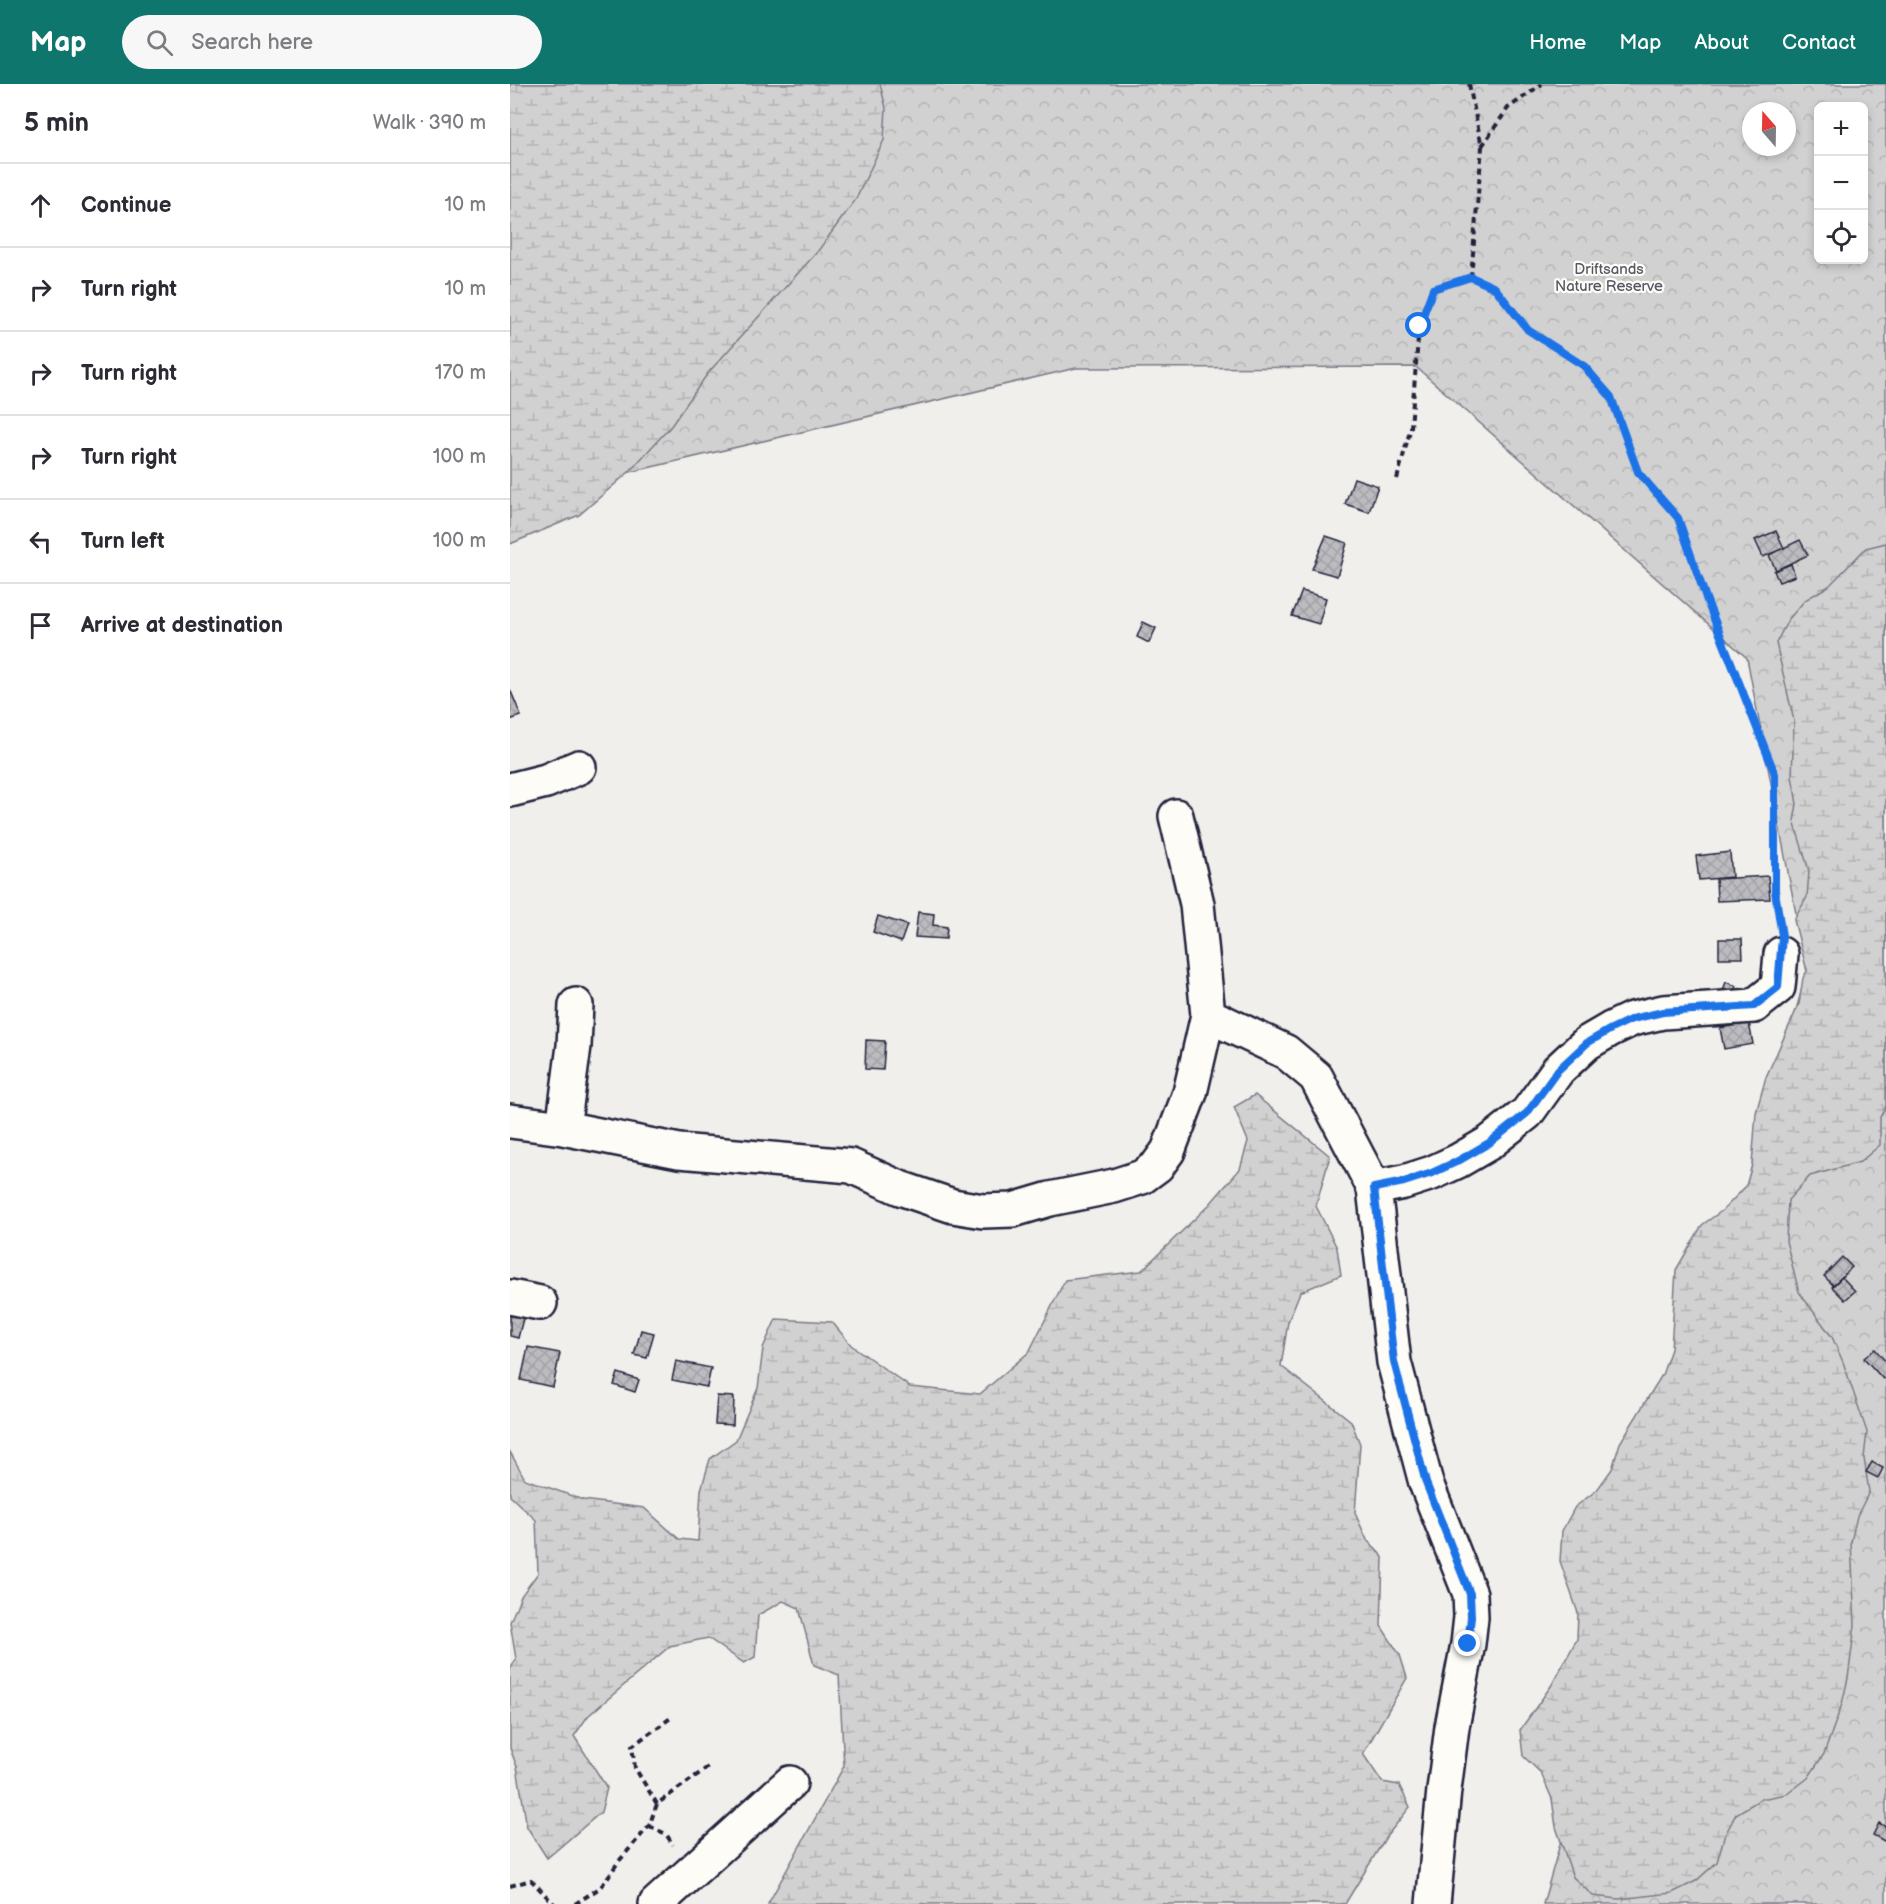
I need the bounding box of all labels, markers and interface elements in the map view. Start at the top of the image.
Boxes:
search box [122,15,542,69]
text: Map [30,26,86,59]
icon: search [143,26,176,59]
text: Search here [191,29,313,56]
text: Home [1529,30,1586,55]
text: Map [1619,30,1661,55]
text: About [1694,30,1749,55]
text: Contact [1782,30,1856,55]
north arrow [1742,102,1796,156]
map controls [1814,102,1868,264]
button: + [1814,102,1868,156]
text: 5 min [24,108,89,139]
text: Walk · 390 m [373,111,486,135]
button: − [1814,156,1868,210]
icon: ahead [24,189,57,222]
text: Continue [81,192,171,219]
text: 10 m [445,193,486,217]
button: locate [1814,210,1868,264]
park label: Driftsands Nature Reserve [1555,260,1663,296]
icon: right [24,273,57,306]
text: Turn right [81,276,177,303]
text: 10 m [445,277,486,301]
route start [1405,312,1431,338]
icon: right [24,357,57,390]
text: Turn right [81,360,177,387]
text: 170 m [435,361,486,385]
icon: right [24,441,57,474]
text: Turn right [81,444,177,471]
text: 100 m [433,445,486,469]
icon: left [24,525,57,558]
text: Turn left [81,528,165,555]
text: 100 m [433,529,486,553]
icon: arrive [24,609,57,642]
text: Arrive at destination [81,612,283,639]
route end [1454,1630,1480,1656]

